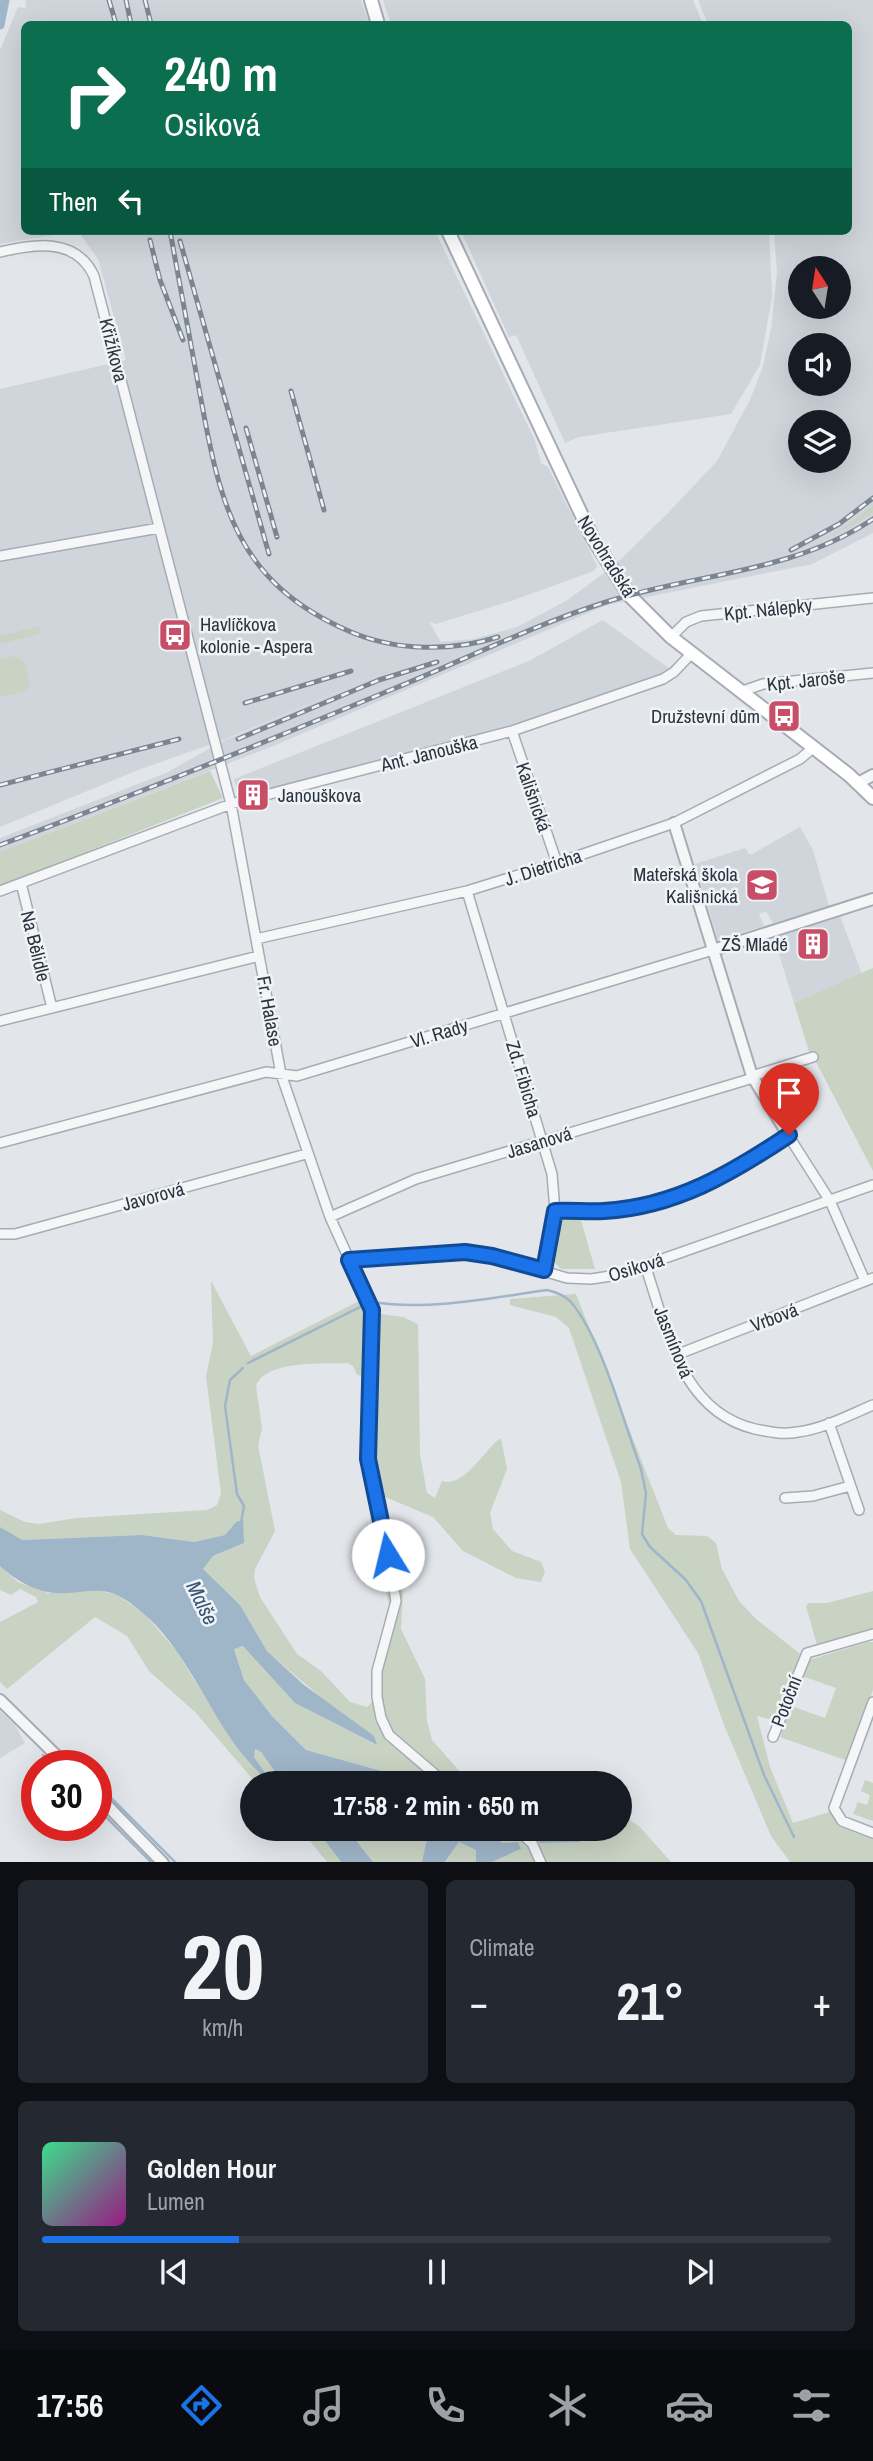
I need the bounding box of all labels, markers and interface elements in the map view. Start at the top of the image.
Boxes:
text: 240 m [164,40,278,106]
icon: right [49,49,140,140]
text: Osiková [164,103,260,146]
icon: left [112,182,150,220]
text: Then [49,184,98,219]
north arrow [788,256,850,318]
map controls [788,256,851,473]
street label: Křižíkova [94,315,135,385]
button: sound [788,333,851,396]
button: layers [788,410,851,473]
street label: Novohradská [572,510,643,602]
street label: Kpt. Nálepky [723,591,813,627]
place label: Havlíčkova kolonie - Aspera [200,611,313,659]
bus stop icon: Havlíčkova kolonie - Aspera [156,616,194,654]
street label: Kpt. Jaroše [765,663,847,697]
bus stop icon: Družstevní dům [765,697,803,735]
place label: Družstevní dům [651,703,760,729]
street label: Ant. Janouška [377,728,480,778]
street label: Kališnická [510,759,558,836]
building icon: Janouškova [234,776,272,814]
place label: Janouškova [278,782,361,808]
street label: J. Dietricha [501,842,585,892]
place label: Mateřská škola Kališnická [633,861,738,909]
school or university icon: Mateřská škola Kališnická [743,866,781,904]
street label: Na Bělidle [15,908,57,984]
building icon: ZŠ Mladé [794,925,832,963]
place label: ZŠ Mladé [721,931,788,957]
street label: Fr. Halase [251,974,289,1048]
street label: Vl. Rady [407,1012,471,1054]
street label: Zd. Fibicha [500,1038,548,1121]
pin [759,1063,819,1135]
icon: arrive [770,1074,808,1112]
street label: Jasanová [503,1120,575,1164]
street label: Javorová [119,1175,187,1217]
street label: Osiková [605,1246,667,1288]
street label: Vrbová [747,1296,802,1338]
street label: Jasmínová [648,1302,700,1382]
position arrow [351,1518,425,1592]
water label: Malše [179,1576,226,1630]
street label: Potoční [764,1671,808,1730]
speed limit sign: 30 [21,1750,112,1841]
text: 17:58 · 2 min · 650 m [333,1788,539,1823]
text: 20 [181,1905,264,2027]
text: Climate [470,1932,534,1963]
text: 21° [616,1966,684,2036]
text: − [470,1977,488,2028]
text: + [813,1977,831,2028]
text: km/h [202,2012,243,2043]
text: Golden Hour [147,2151,276,2186]
text: Lumen [147,2186,205,2217]
icon: previous [155,2253,193,2291]
icon: pause [418,2253,456,2291]
icon: next [681,2253,719,2291]
icon: directions [177,2381,226,2430]
icon: music [299,2381,348,2430]
icon: phone [421,2381,470,2430]
icon: climate [543,2381,592,2430]
icon: car [665,2381,714,2430]
icon: filters [787,2381,836,2430]
text: 17:56 [37,2384,104,2427]

